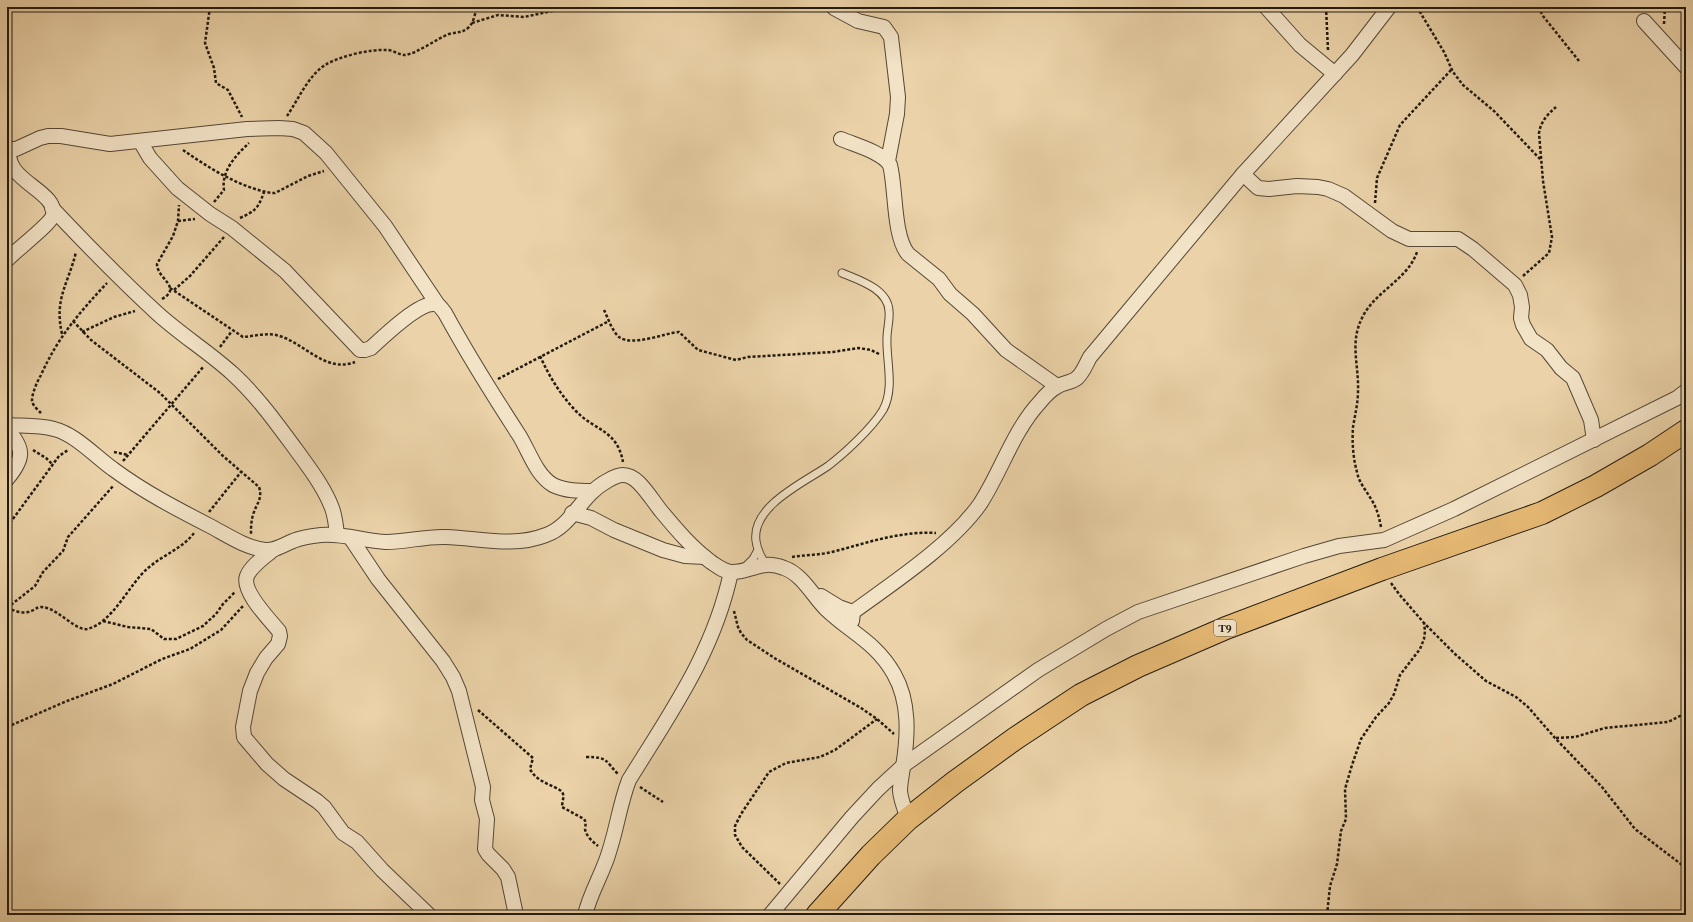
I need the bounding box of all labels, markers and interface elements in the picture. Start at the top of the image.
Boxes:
road number: T9 [1214,620,1236,636]

